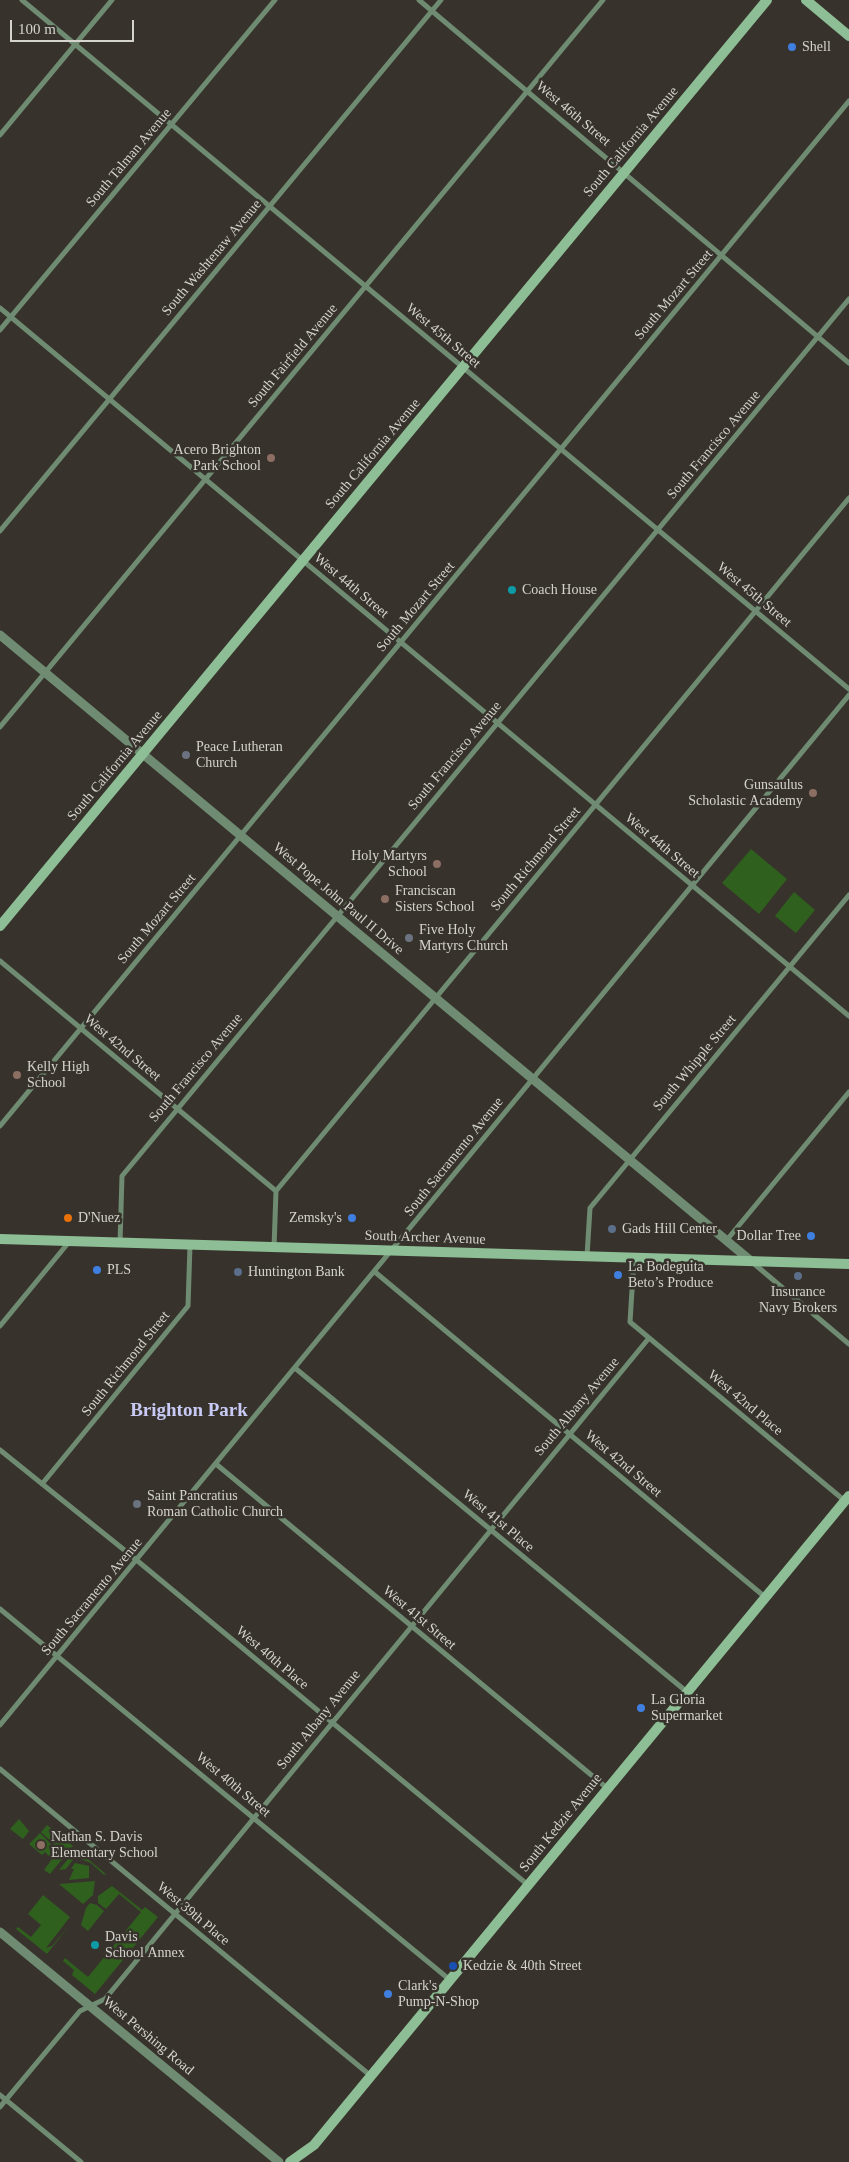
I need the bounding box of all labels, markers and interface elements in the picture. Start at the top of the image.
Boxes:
scale bar [12,10,136,42]
text: 100 m [18,21,56,37]
place label: Shell [802,39,831,55]
marker: Shell [786,41,798,53]
street label: West 46th Street [532,78,614,150]
street label: South California Avenue [580,83,682,201]
street label: South Talman Avenue [83,105,175,211]
street label: South Washtenaw Avenue [159,197,265,319]
street label: South Mozart Street [631,246,717,344]
street label: West 45th Street [402,300,484,372]
street label: South Fairfield Avenue [245,301,341,411]
street label: South Francisco Avenue [664,387,764,503]
street label: South California Avenue [322,395,424,513]
place label: Acero Brighton Park School [174,442,261,474]
marker: Acero Brighton Park School [265,452,277,464]
street label: West 44th Street [310,550,392,622]
street label: South Mozart Street [373,558,459,656]
street label: West 45th Street [713,559,795,631]
place label: Coach House [522,582,597,598]
marker: Coach House [506,584,518,596]
street label: South Francisco Avenue [405,698,505,814]
street label: South California Avenue [64,707,166,825]
place label: Peace Lutheran Church [196,739,283,772]
marker: Peace Lutheran Church [180,749,192,761]
place label: Gunsaulus Scholastic Academy [688,777,803,810]
marker: Gunsaulus Scholastic Academy [807,787,819,799]
street label: South Richmond Street [488,804,584,914]
street label: West 44th Street [621,810,703,882]
street label: West Pope John Paul II Drive [269,839,407,959]
place label: Holy Martyrs School [351,848,427,880]
marker: Holy Martyrs School [431,858,443,870]
street label: South Mozart Street [114,870,200,968]
place label: Franciscan Sisters School [395,883,475,916]
marker: Franciscan Sisters School [379,893,391,905]
place label: Five Holy Martyrs Church [419,922,508,954]
marker: Five Holy Martyrs Church [403,932,415,944]
street label: South Francisco Avenue [146,1010,246,1126]
street label: West 42nd Street [80,1011,164,1085]
street label: South Whipple Street [650,1011,740,1115]
place label: Kelly High School [27,1059,90,1092]
marker: Kelly High School [11,1069,23,1081]
street label: South Sacramento Avenue [401,1094,507,1220]
place label: D'Nuez [78,1210,120,1226]
place label: Zemsky's [289,1210,342,1226]
marker: D'Nuez [62,1212,74,1224]
marker: Zemsky's [346,1212,358,1224]
place label: Gads Hill Center [622,1221,717,1237]
marker: Gads Hill Center [606,1223,618,1235]
street label: South Archer Avenue [364,1227,486,1249]
place label: Dollar Tree [737,1228,801,1244]
marker: Dollar Tree [805,1230,817,1242]
place label: La Bodeguita Beto’s Produce [628,1259,713,1292]
place label: PLS [107,1262,131,1278]
marker: PLS [91,1264,103,1276]
place label: Huntington Bank [248,1264,345,1280]
marker: Huntington Bank [232,1266,244,1278]
marker: La Bodeguita Beto’s Produce [612,1269,624,1281]
marker: Insurance Navy Brokers [792,1270,804,1282]
place label: Insurance Navy Brokers [759,1284,837,1316]
street label: South Richmond Street [78,1308,174,1420]
street label: South Albany Avenue [531,1354,623,1460]
street label: West 42nd Place [704,1367,786,1439]
district label: Brighton Park [130,1400,248,1422]
street label: West 42nd Street [581,1427,665,1501]
street label: West 41st Place [459,1486,537,1556]
place label: Saint Pancratius Roman Catholic Church [147,1488,283,1520]
marker: Saint Pancratius Roman Catholic Church [131,1498,143,1510]
street label: South Sacramento Avenue [38,1535,146,1659]
street label: West 41st Street [379,1582,459,1654]
street label: West 40th Place [232,1623,312,1693]
street label: South Albany Avenue [274,1667,364,1773]
place label: La Gloria Supermarket [651,1692,723,1724]
marker: La Gloria Supermarket [635,1702,647,1714]
street label: West 40th Street [192,1749,274,1821]
street label: South Kedzie Avenue [516,1770,606,1876]
place label: Nathan S. Davis Elementary School [51,1829,158,1861]
marker: Nathan S. Davis Elementary School [35,1839,47,1851]
street label: West 39th Place [153,1879,233,1949]
place label: Davis School Annex [105,1929,185,1961]
marker: Davis School Annex [89,1939,101,1951]
place label: Kedzie & 40th Street [463,1958,582,1974]
marker: Kedzie & 40th Street [447,1960,459,1972]
place label: Clark's Pump-N-Shop [398,1978,479,2010]
marker: Clark's Pump-N-Shop [382,1988,394,2000]
street label: West Pershing Road [99,1993,197,2079]

